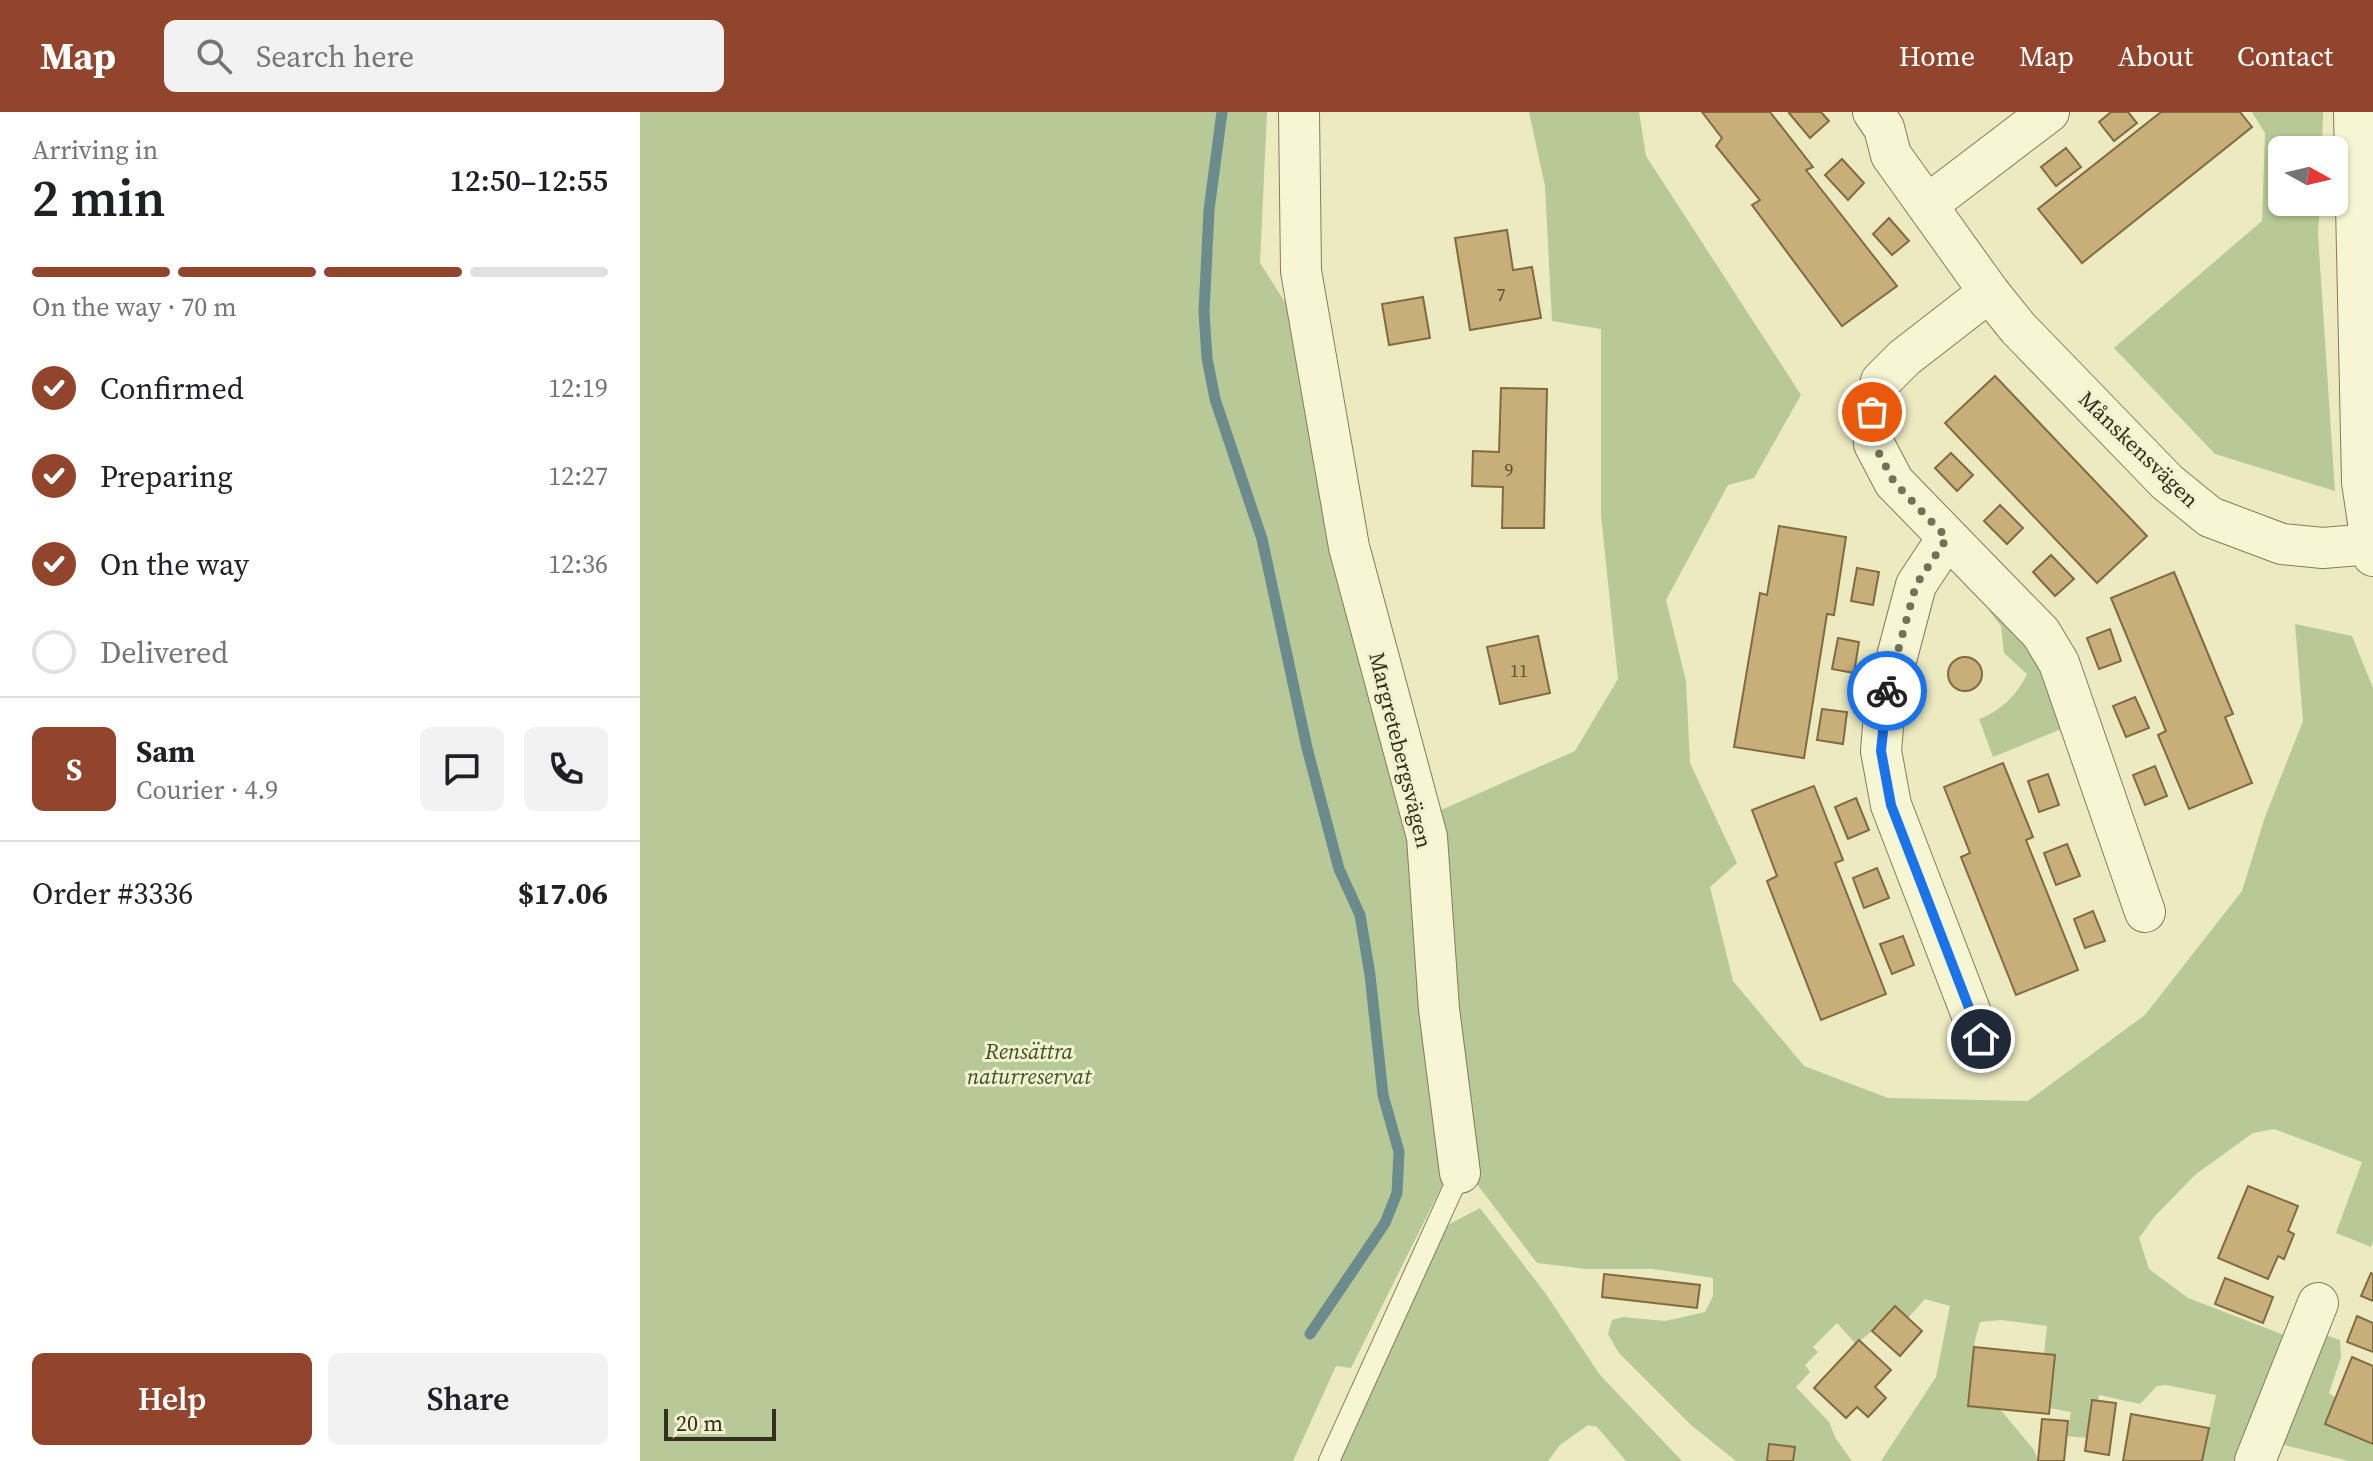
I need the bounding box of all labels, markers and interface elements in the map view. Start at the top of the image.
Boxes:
search box [164,20,724,92]
text: Map [40,30,116,82]
icon: search [192,34,236,78]
text: Search here [256,36,414,77]
text: Home [1899,37,1975,75]
text: Map [2019,37,2074,75]
text: About [2118,37,2193,75]
text: Contact [2237,37,2333,75]
text: Arriving in [32,132,158,168]
north arrow [2268,136,2348,216]
map controls [2268,136,2348,216]
text: 12:50–12:55 [449,160,608,201]
text: 2 min [32,162,165,233]
house number: 7 [1497,282,1506,307]
text: On the way · 70 m [32,289,237,325]
icon: check [32,366,76,410]
text: Confirmed [100,368,244,409]
text: 12:19 [548,370,608,406]
pin [1838,378,1906,446]
street label: Månskensvägen [2072,384,2206,514]
icon: bag [1850,390,1894,434]
icon: check [32,454,76,498]
text: Preparing [100,456,233,497]
house number: 9 [1505,457,1514,482]
text: 12:27 [548,458,608,494]
icon: check [32,542,76,586]
text: On the way [100,544,249,585]
text: 12:36 [548,546,608,582]
text: Delivered [100,632,228,673]
street label: Margretebergsvägen [1362,649,1440,851]
courier [1847,651,1927,731]
house number: 11 [1510,658,1528,683]
icon: bike [1865,669,1909,713]
button: chat [420,727,504,811]
button: phone [524,727,608,811]
text: Sam [136,731,195,772]
text: S [66,749,82,790]
text: Courier · 4.9 [136,772,278,808]
text: Order #3336 [32,873,193,914]
text: $17.06 [518,873,608,914]
pin [1947,1005,2015,1073]
icon: home [1959,1017,2003,1061]
park label: Rensättra naturreservat [967,1036,1092,1091]
button: Help [32,1353,312,1445]
button: Share [328,1353,608,1445]
scale bar [664,1405,776,1441]
text: 20 m [676,1408,723,1438]

